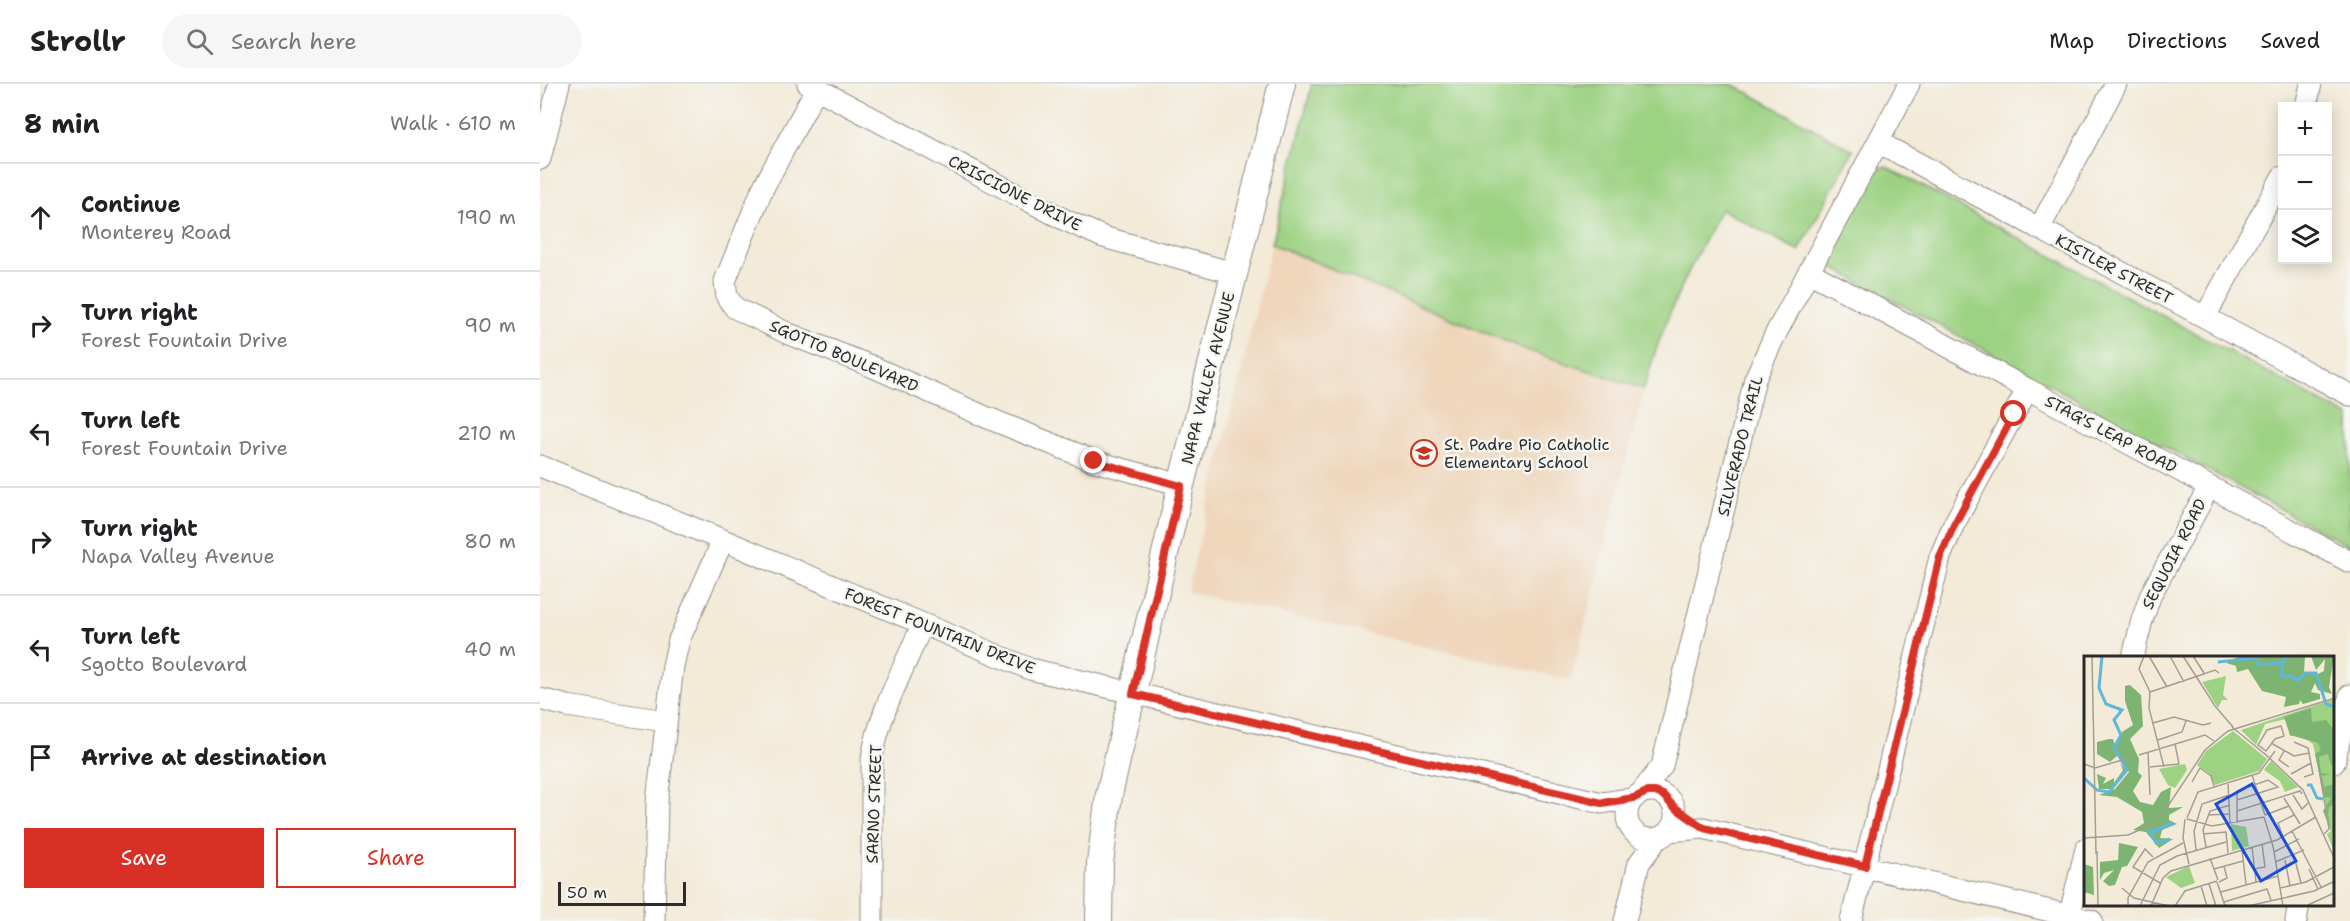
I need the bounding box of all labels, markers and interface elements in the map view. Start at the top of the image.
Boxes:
search box [162,14,582,68]
text: Strollr [30,22,126,60]
icon: search [183,25,216,58]
text: Search here [231,27,357,56]
text: Map [2049,27,2094,55]
text: Directions [2127,27,2227,55]
text: Saved [2260,27,2320,55]
map controls [2278,102,2332,264]
button: + [2278,102,2332,156]
text: 8 min [24,106,100,141]
text: Walk · 610 m [390,110,516,136]
street label: CRISCIONE DRIVE [945,150,1085,236]
button: − [2278,156,2332,210]
text: Continue [81,190,181,219]
icon: ahead [24,201,57,234]
text: 190 m [457,204,516,230]
button: layers [2278,210,2332,264]
text: Monterey Road [81,219,231,245]
street label: KISTLER STREET [2052,229,2177,309]
street label: NAPA VALLEY AVENUE [1176,290,1240,466]
text: Turn right [81,298,198,327]
icon: right [24,309,57,342]
text: 90 m [464,312,516,338]
street label: SGOTTO BOULEVARD [766,315,922,397]
text: Forest Fountain Drive [81,327,288,353]
street label: SILVERADO TRAIL [1712,373,1768,518]
street label: STAG'S LEAP ROAD [2041,390,2181,478]
route start [2000,400,2026,426]
text: Turn left [81,406,180,435]
icon: left [24,417,57,450]
text: 210 m [457,420,516,446]
place label: St. Padre Pio Catholic Elementary School [1444,434,1610,473]
text: Forest Fountain Drive [81,435,288,461]
school or university icon: St. Padre Pio Catholic Elementary School [1409,438,1439,468]
route end [1080,447,1106,473]
street label: SEQUOIA ROAD [2137,495,2211,613]
text: Turn right [81,514,198,543]
icon: right [24,525,57,558]
text: 80 m [464,528,516,554]
text: Napa Valley Avenue [81,543,275,569]
street label: FOREST FOUNTAIN DRIVE [841,583,1039,679]
text: Turn left [81,622,180,651]
icon: left [24,633,57,666]
text: 40 m [464,636,516,662]
text: Sgotto Boulevard [81,651,247,677]
inset map [2084,656,2335,906]
icon: arrive [24,741,57,774]
text: Arrive at destination [81,743,327,772]
street label: SARNO STREET [861,744,887,864]
button: Save [24,828,264,888]
button: Share [276,828,516,888]
scale bar [558,879,686,906]
text: 50 m [567,882,607,903]

